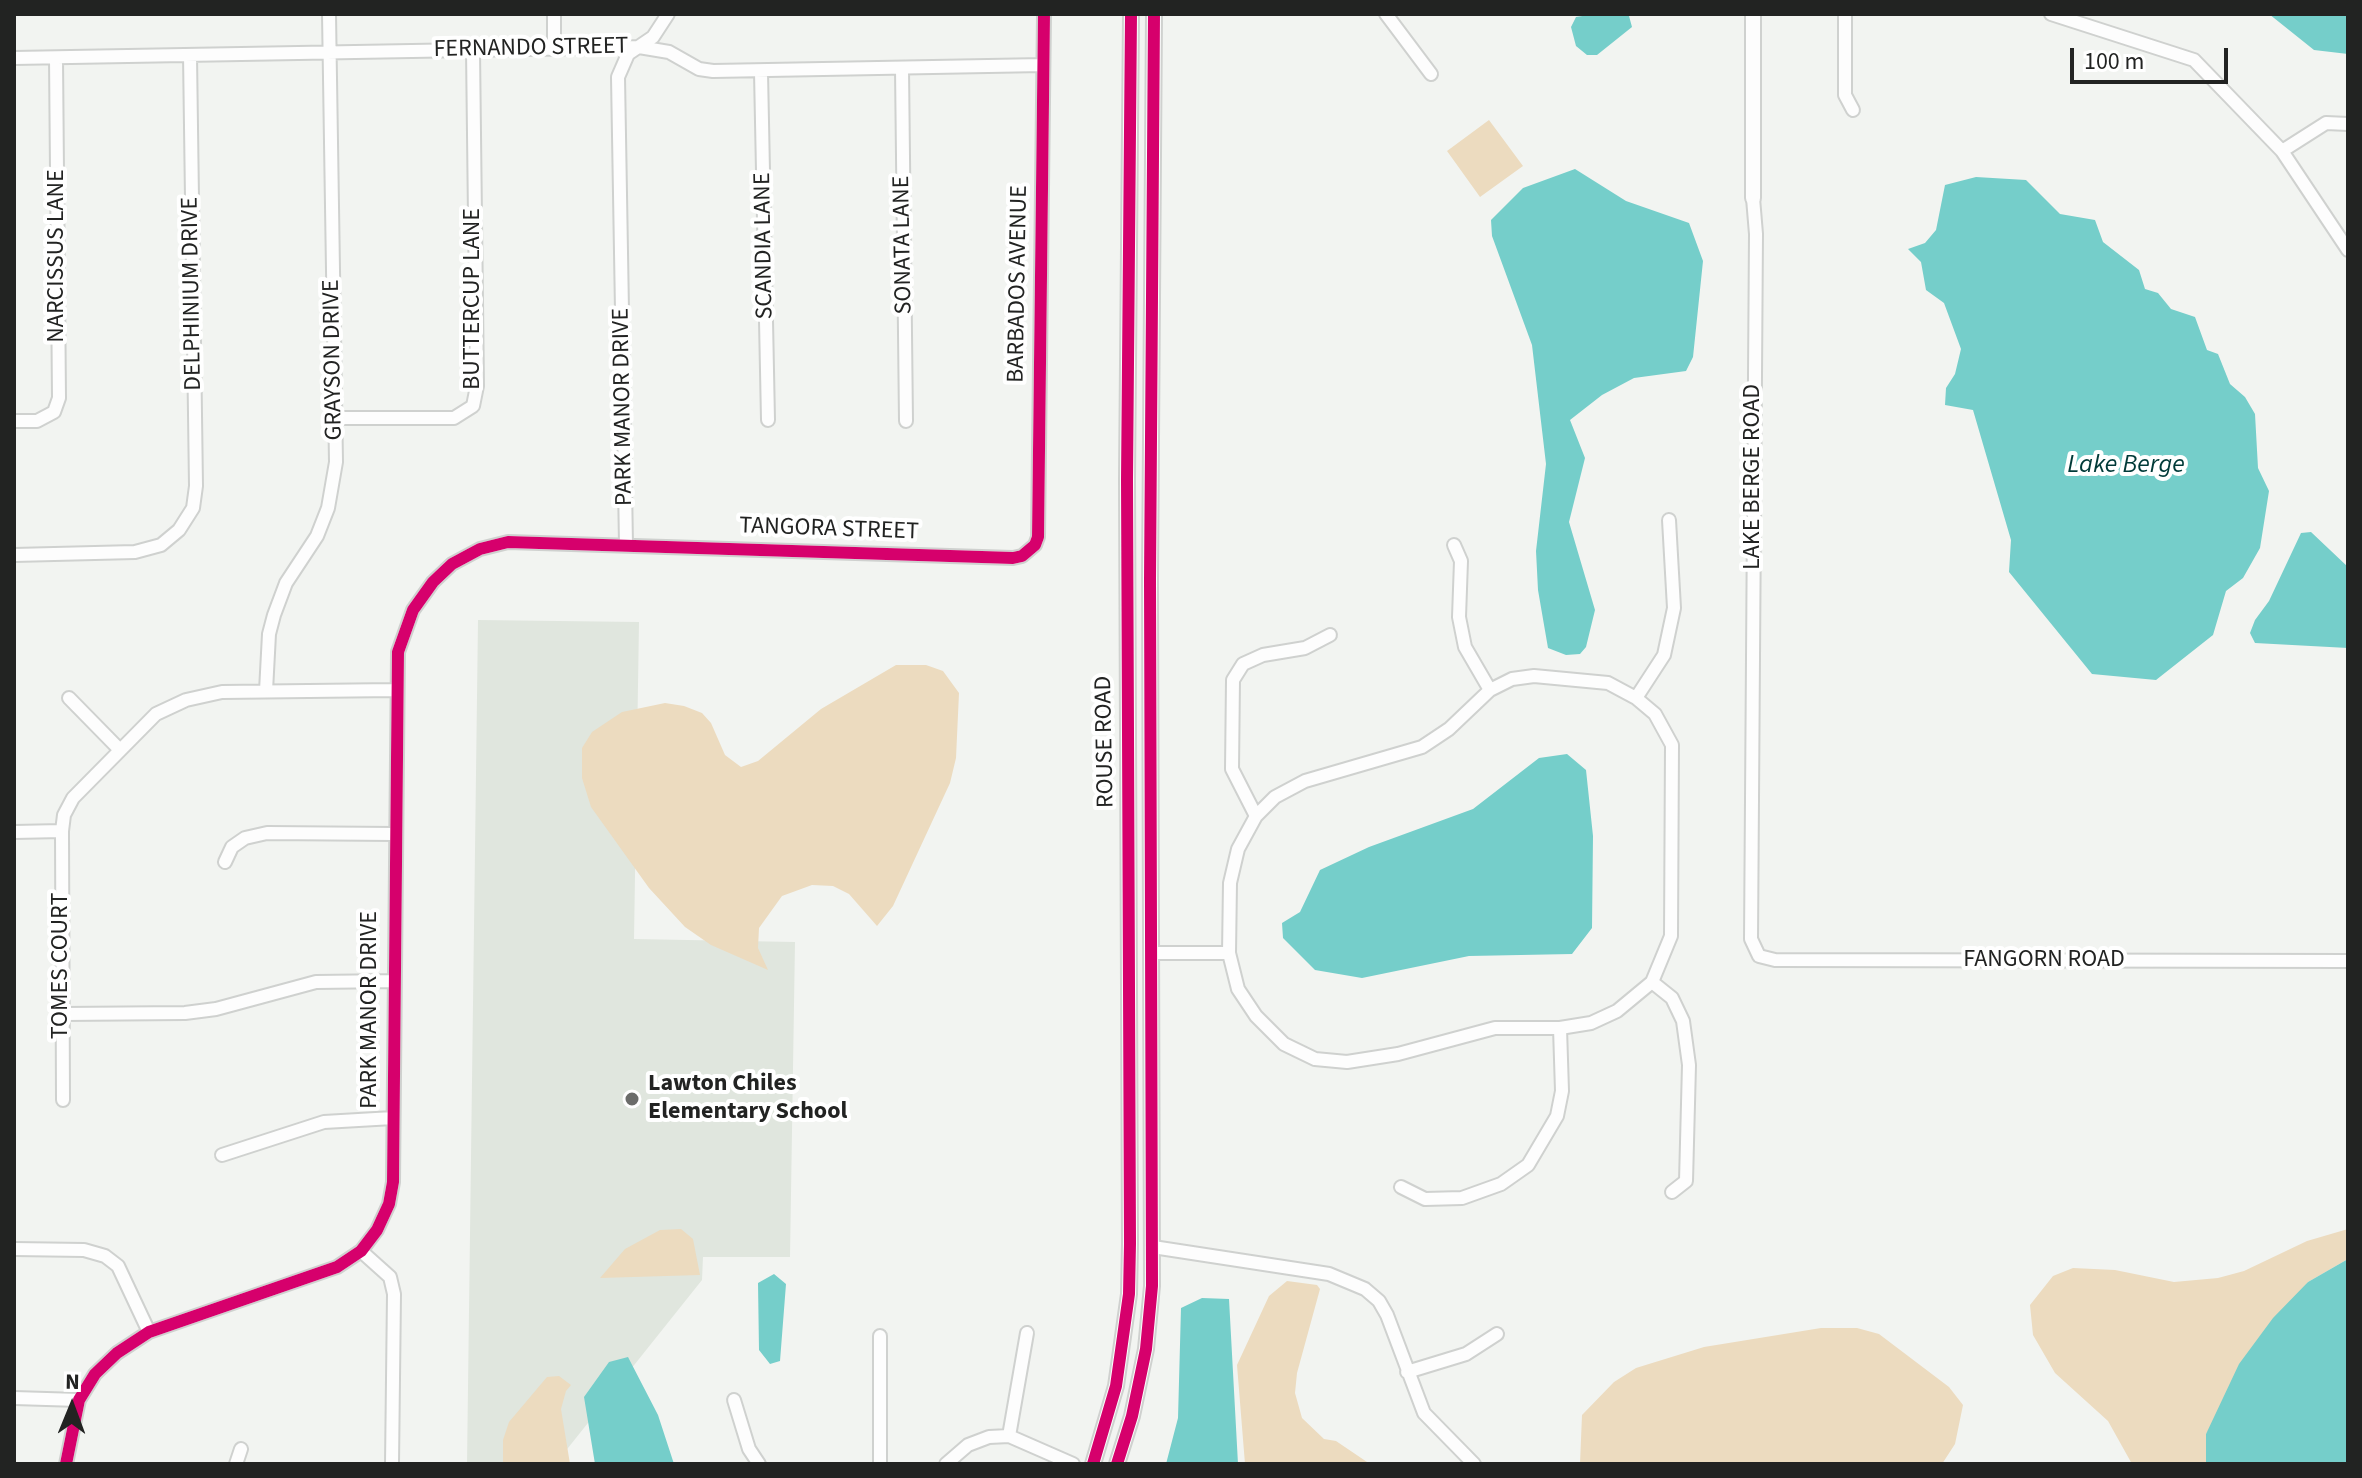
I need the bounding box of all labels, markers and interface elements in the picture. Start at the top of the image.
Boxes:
scale bar [2074,32,2232,82]
street label: FERNANDO STREET [433,33,629,65]
text: 100 m [2084,44,2144,79]
street label: NARCISSUS LANE [44,169,72,343]
street label: SCANDIA LANE [749,172,781,320]
street label: SONATA LANE [888,175,920,315]
street label: BARBADOS AVENUE [1003,185,1035,383]
street label: DELPHINIUM DRIVE [177,197,209,391]
street label: BUTTERCUP LANE [460,208,488,390]
street label: GRAYSON DRIVE [318,279,350,441]
street label: PARK MANOR DRIVE [608,308,640,506]
street label: LAKE BERGE ROAD [1740,384,1768,570]
water label: Lake Berge [2067,450,2185,482]
street label: TANGORA STREET [739,512,919,548]
street label: ROUSE ROAD [1090,676,1122,808]
street label: TOMES COURT [48,893,76,1039]
street label: PARK MANOR DRIVE [357,911,385,1109]
street label: FANGORN ROAD [1963,947,2125,975]
place label: Lawton Chiles Elementary School [648,1071,847,1127]
marker: Lawton Chiles Elementary School [623,1090,641,1108]
north arrow [32,1366,112,1446]
text: N [65,1366,80,1398]

